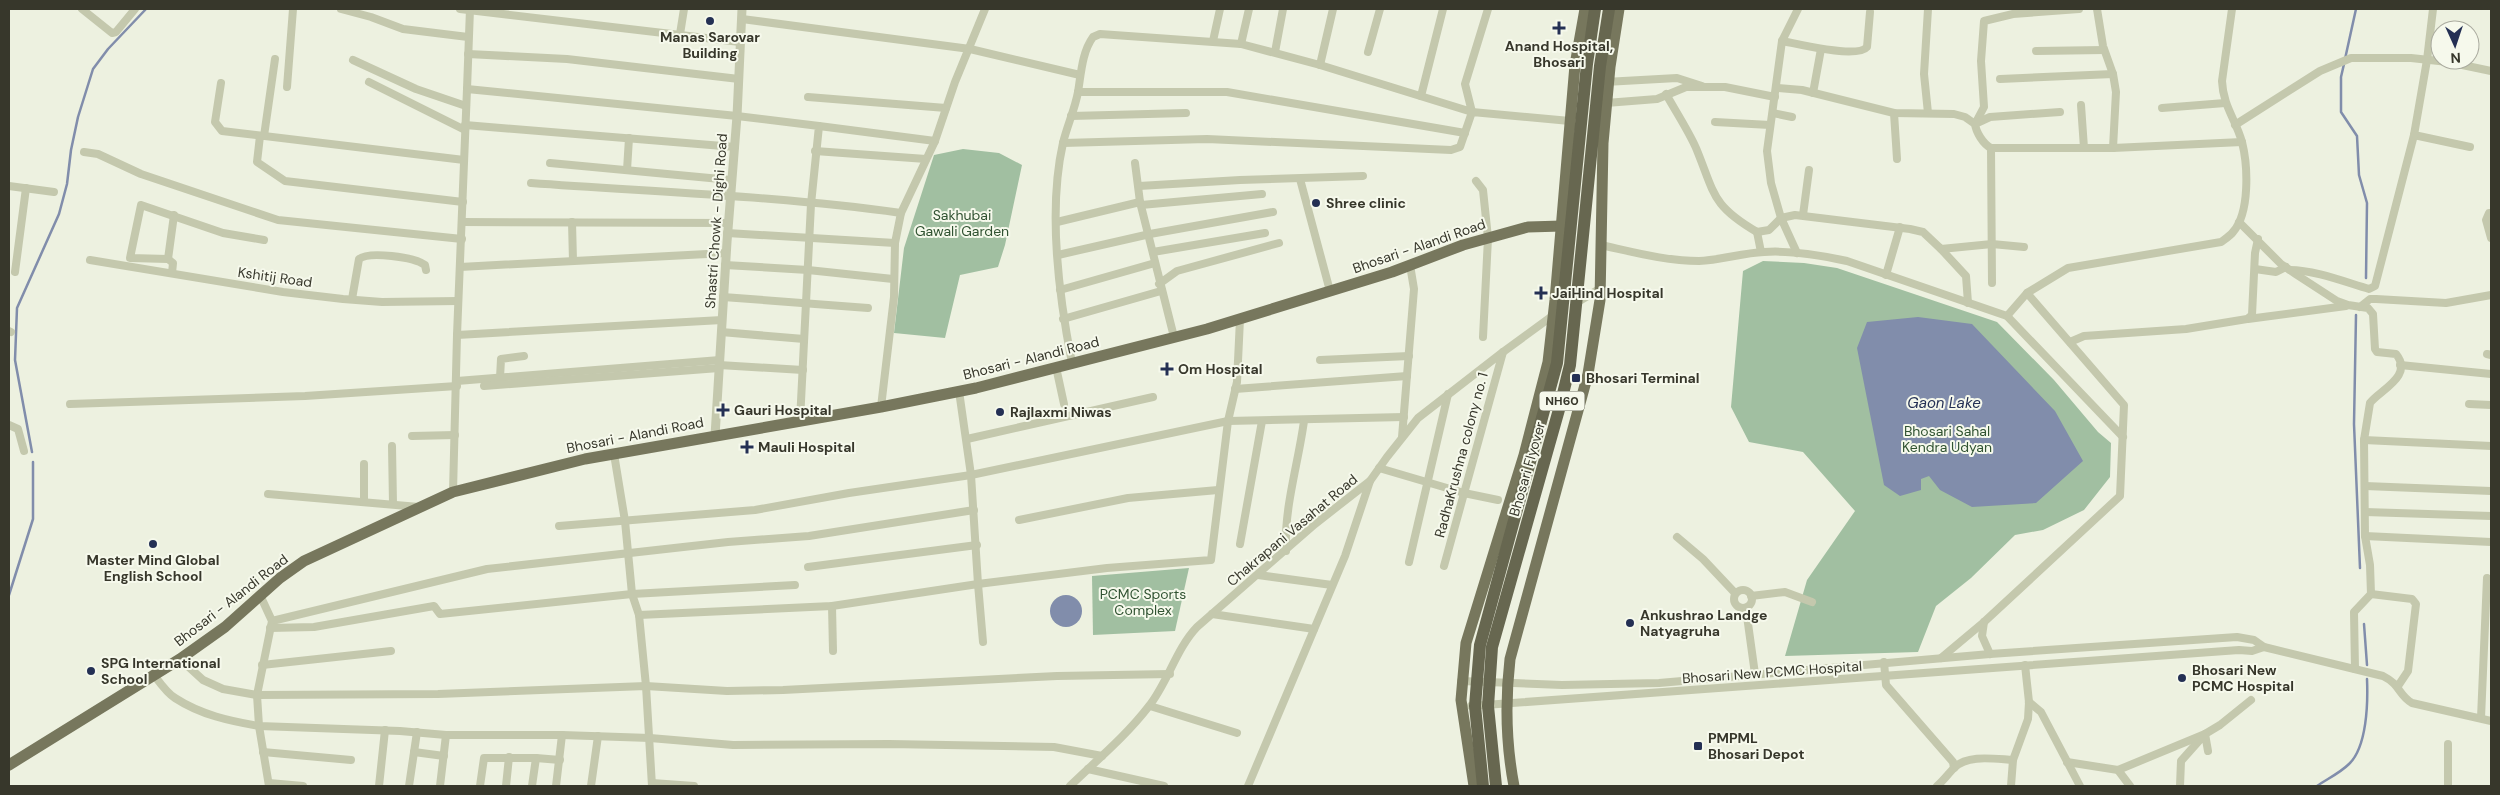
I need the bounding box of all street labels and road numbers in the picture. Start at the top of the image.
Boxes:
street label: Shastri Chowk - Dighi Road [701,133,731,309]
street label: Bhosari - Alandi Road [1350,215,1488,277]
street label: Kshitij Road [237,263,313,291]
street label: Bhosari - Alandi Road [961,332,1101,384]
street label: RadhaKrushna colony no. 1 [1430,370,1492,540]
road number: NH60 [1540,392,1584,411]
street label: Bhosari - Alandi Road [565,413,705,457]
street label: Bhosari Flyover [1505,420,1549,518]
street label: Chakrapani Vasahat Road [1223,470,1361,590]
street label: Bhosari - Alandi Road [170,550,292,650]
street label: Bhosari New PCMC Hospital [1681,657,1863,687]

